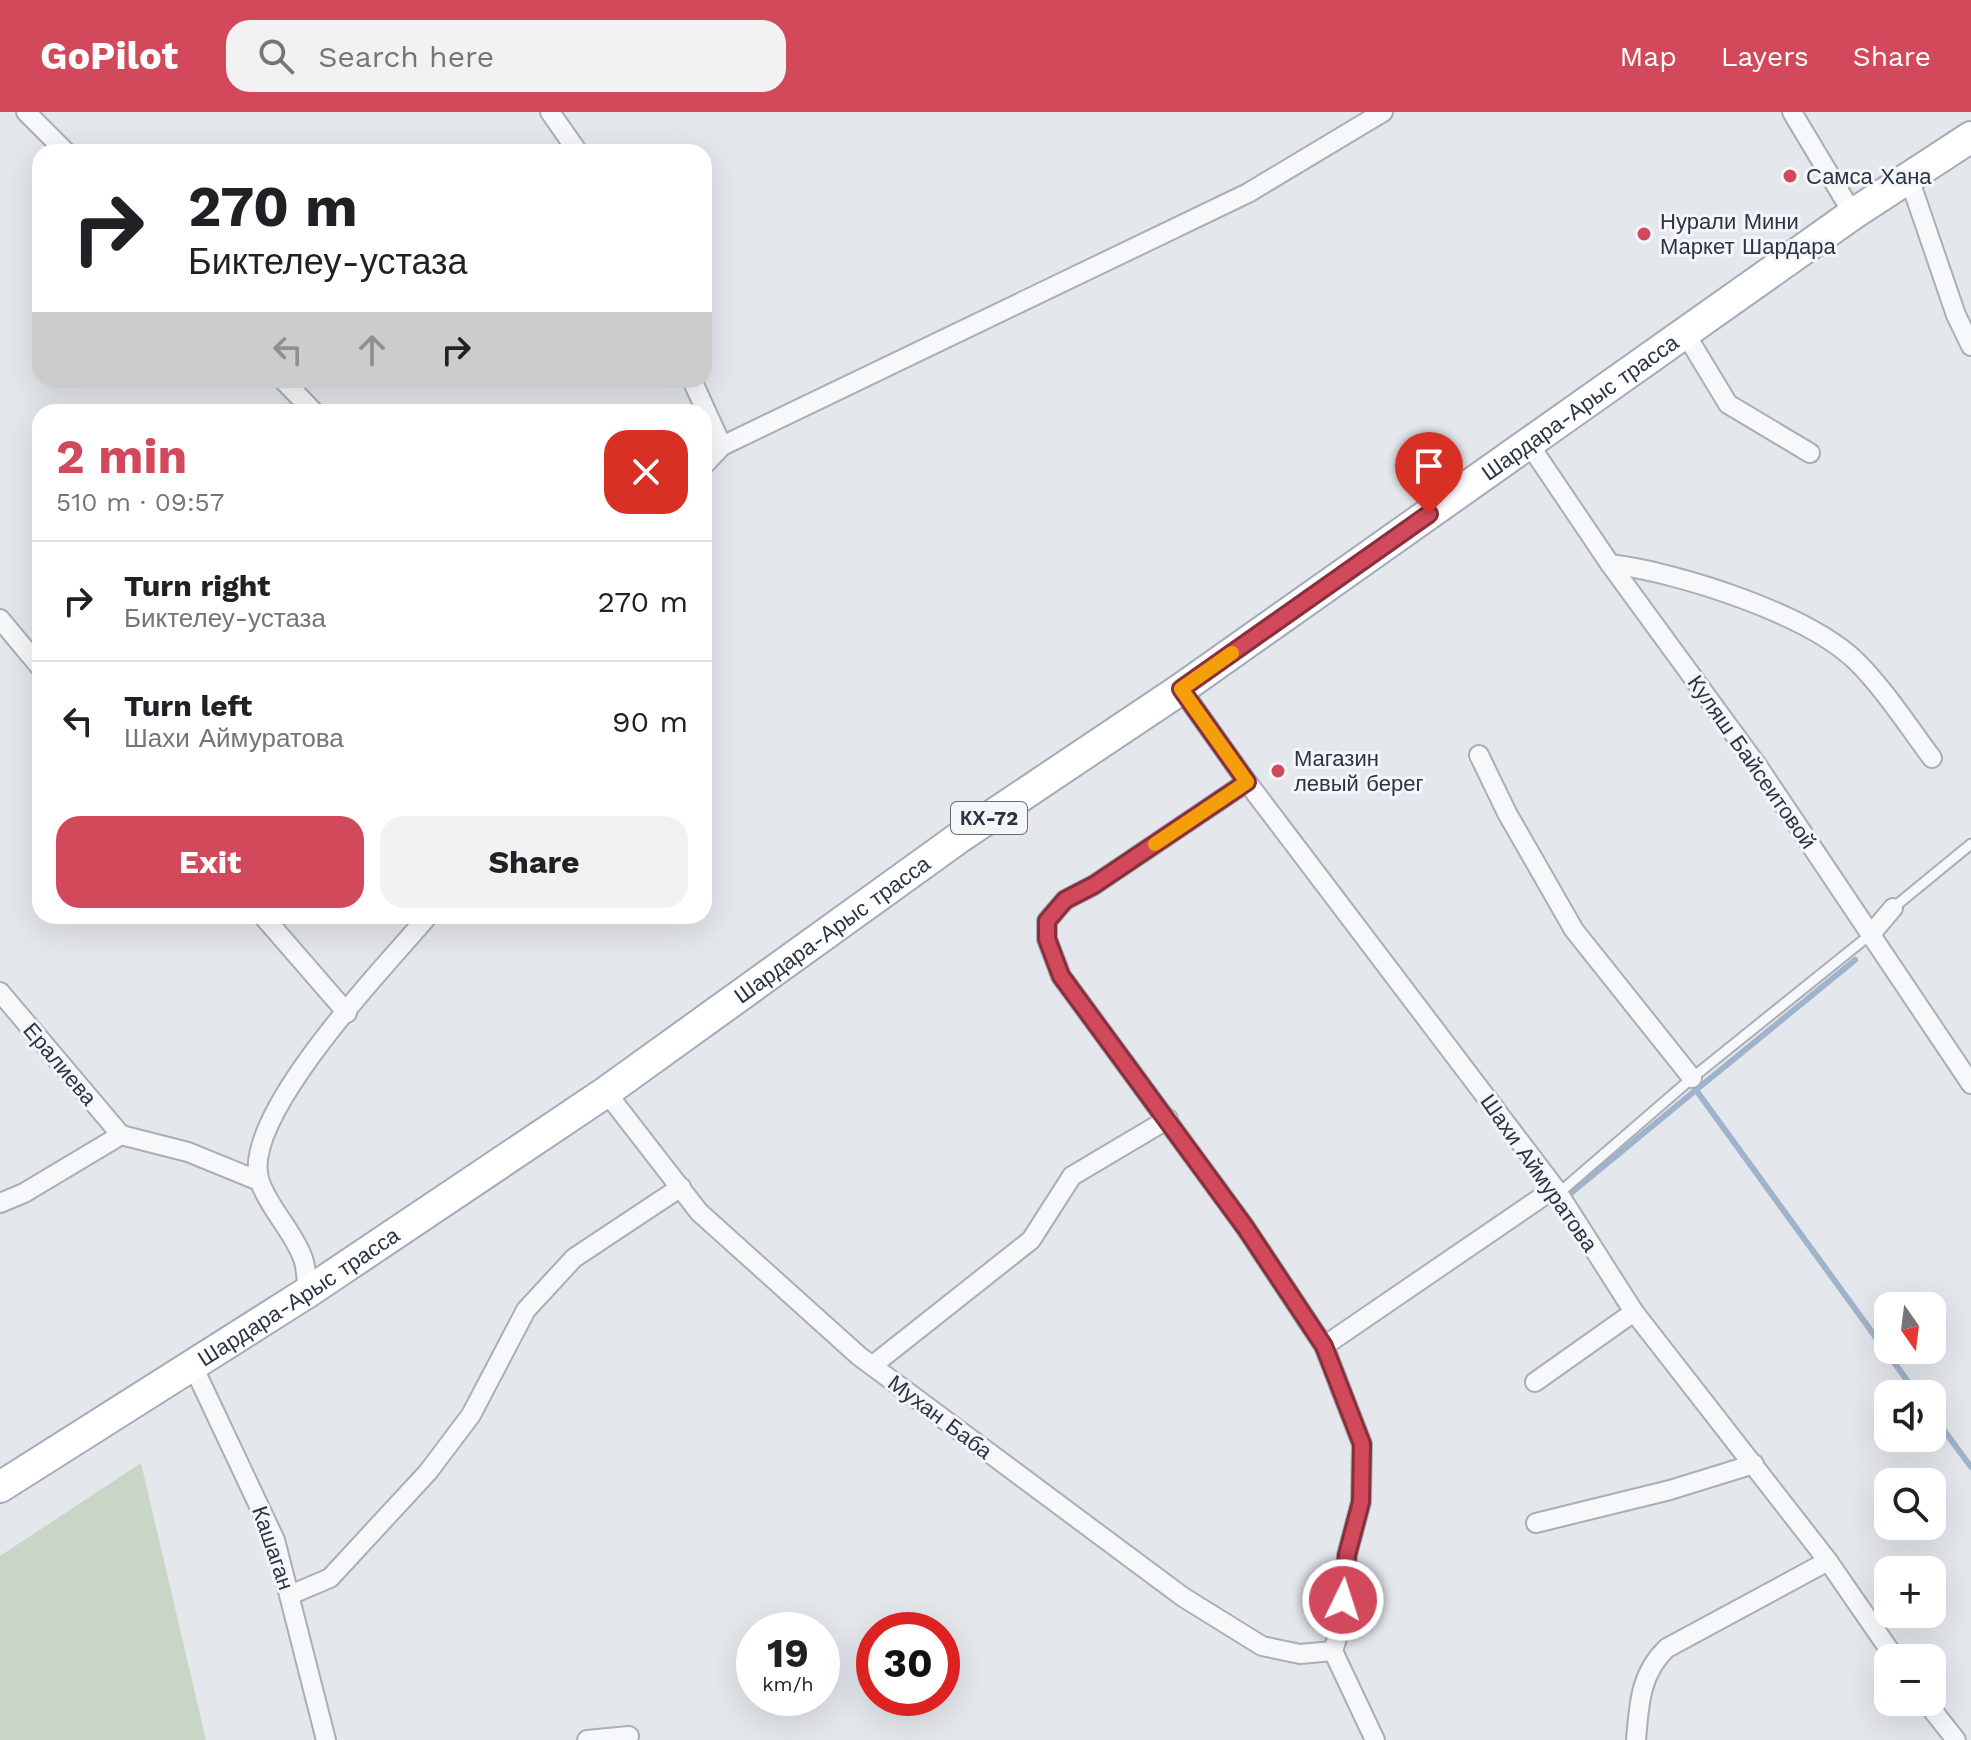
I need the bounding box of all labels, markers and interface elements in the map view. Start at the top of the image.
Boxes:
search box [226,20,786,92]
text: GoPilot [40,34,178,78]
icon: search [254,34,298,78]
text: Search here [318,39,494,74]
text: Map [1620,40,1677,73]
text: Layers [1721,40,1809,73]
text: Share [1853,40,1931,73]
place label: Самса Хана [1806,164,1932,189]
marker: Самса Хана [1781,167,1799,185]
text: 270 m [188,174,358,240]
icon: right [56,176,160,280]
place label: Нурали Мини Маркет Шардара [1660,209,1836,259]
marker: Нурали Мини Маркет Шардара [1635,225,1653,243]
text: Биктелеу-устаза [188,241,468,283]
icon: left [266,328,310,372]
icon: ahead [350,328,394,372]
icon: right [434,328,478,372]
street label: Шардара-Арыс трасса [1477,329,1684,485]
text: 2 min [56,428,187,485]
button: close [604,430,688,514]
pin [1395,432,1463,514]
icon: arrive [1407,444,1451,488]
text: 510 m · 09:57 [56,487,224,517]
text: Turn right [124,568,270,603]
icon: right [56,579,100,623]
text: 270 m [597,584,688,619]
text: Биктелеу-устаза [124,603,326,633]
street label: Куляш Байсеитовой [1683,671,1821,853]
text: Turn left [124,688,252,723]
icon: left [56,699,100,743]
text: 90 m [612,704,688,739]
text: Шахи Аймуратова [124,723,344,753]
place label: Магазин левый берег [1294,746,1423,796]
marker: Магазин левый берег [1269,762,1287,780]
road number: КХ-72 [951,802,1027,834]
button: Exit [56,816,364,908]
button: Share [380,816,688,908]
street label: Шардара-Арыс трасса [729,850,935,1008]
street label: Ералиева [18,1018,102,1111]
street label: Шахи Аймуратова [1475,1090,1603,1257]
street label: Шардара-Арыс трасса [193,1222,404,1371]
north arrow [1874,1292,1946,1364]
map controls [1874,1292,1946,1716]
street label: Мухан Баба [883,1370,997,1465]
button: sound [1874,1380,1946,1452]
button: search [1874,1468,1946,1540]
street label: Кашаган [247,1503,299,1593]
button: + [1874,1556,1946,1628]
position arrow [1301,1558,1385,1642]
speed limit sign: 30 [856,1612,960,1716]
text: 19 [767,1630,809,1677]
button: − [1874,1644,1946,1716]
text: km/h [762,1672,814,1696]

